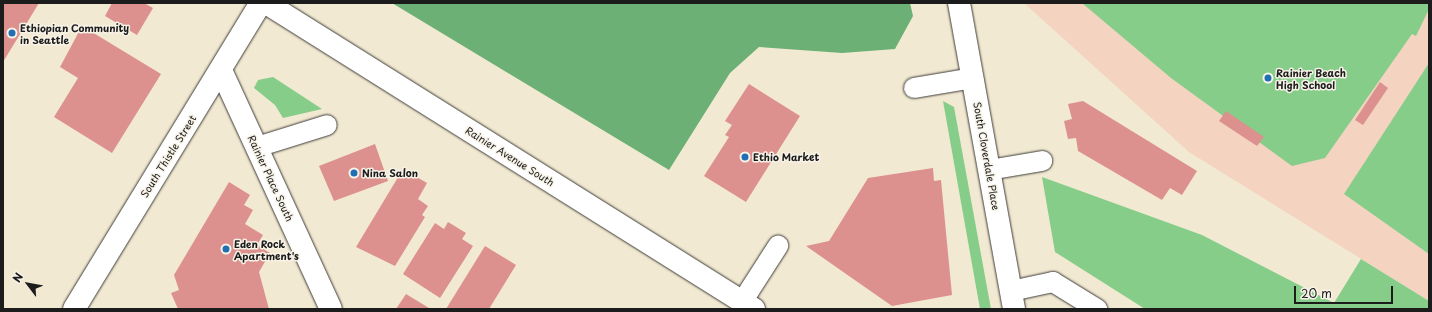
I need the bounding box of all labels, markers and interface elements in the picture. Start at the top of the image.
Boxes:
place label: Ethiopian Community in Seattle [20,21,129,44]
marker: Ethiopian Community in Seattle [7,28,17,38]
place label: Rainier Beach High School [1276,66,1347,90]
marker: Rainier Beach High School [1263,73,1273,83]
street label: South Cloverdale Place [971,101,1003,211]
street label: South Thistle Street [137,112,199,200]
street label: Rainier Avenue South [463,124,557,188]
street label: Rainier Place South [246,133,296,223]
place label: Ethio Market [753,151,820,163]
marker: Ethio Market [740,152,750,162]
place label: Nina Salon [362,167,418,179]
marker: Nina Salon [349,168,359,178]
place label: Eden Rock Apartment's [234,237,299,260]
marker: Eden Rock Apartment's [221,244,231,254]
north arrow [8,264,48,304]
text: N [8,269,27,286]
scale bar [1296,278,1395,304]
text: 20 m [1301,284,1332,302]

